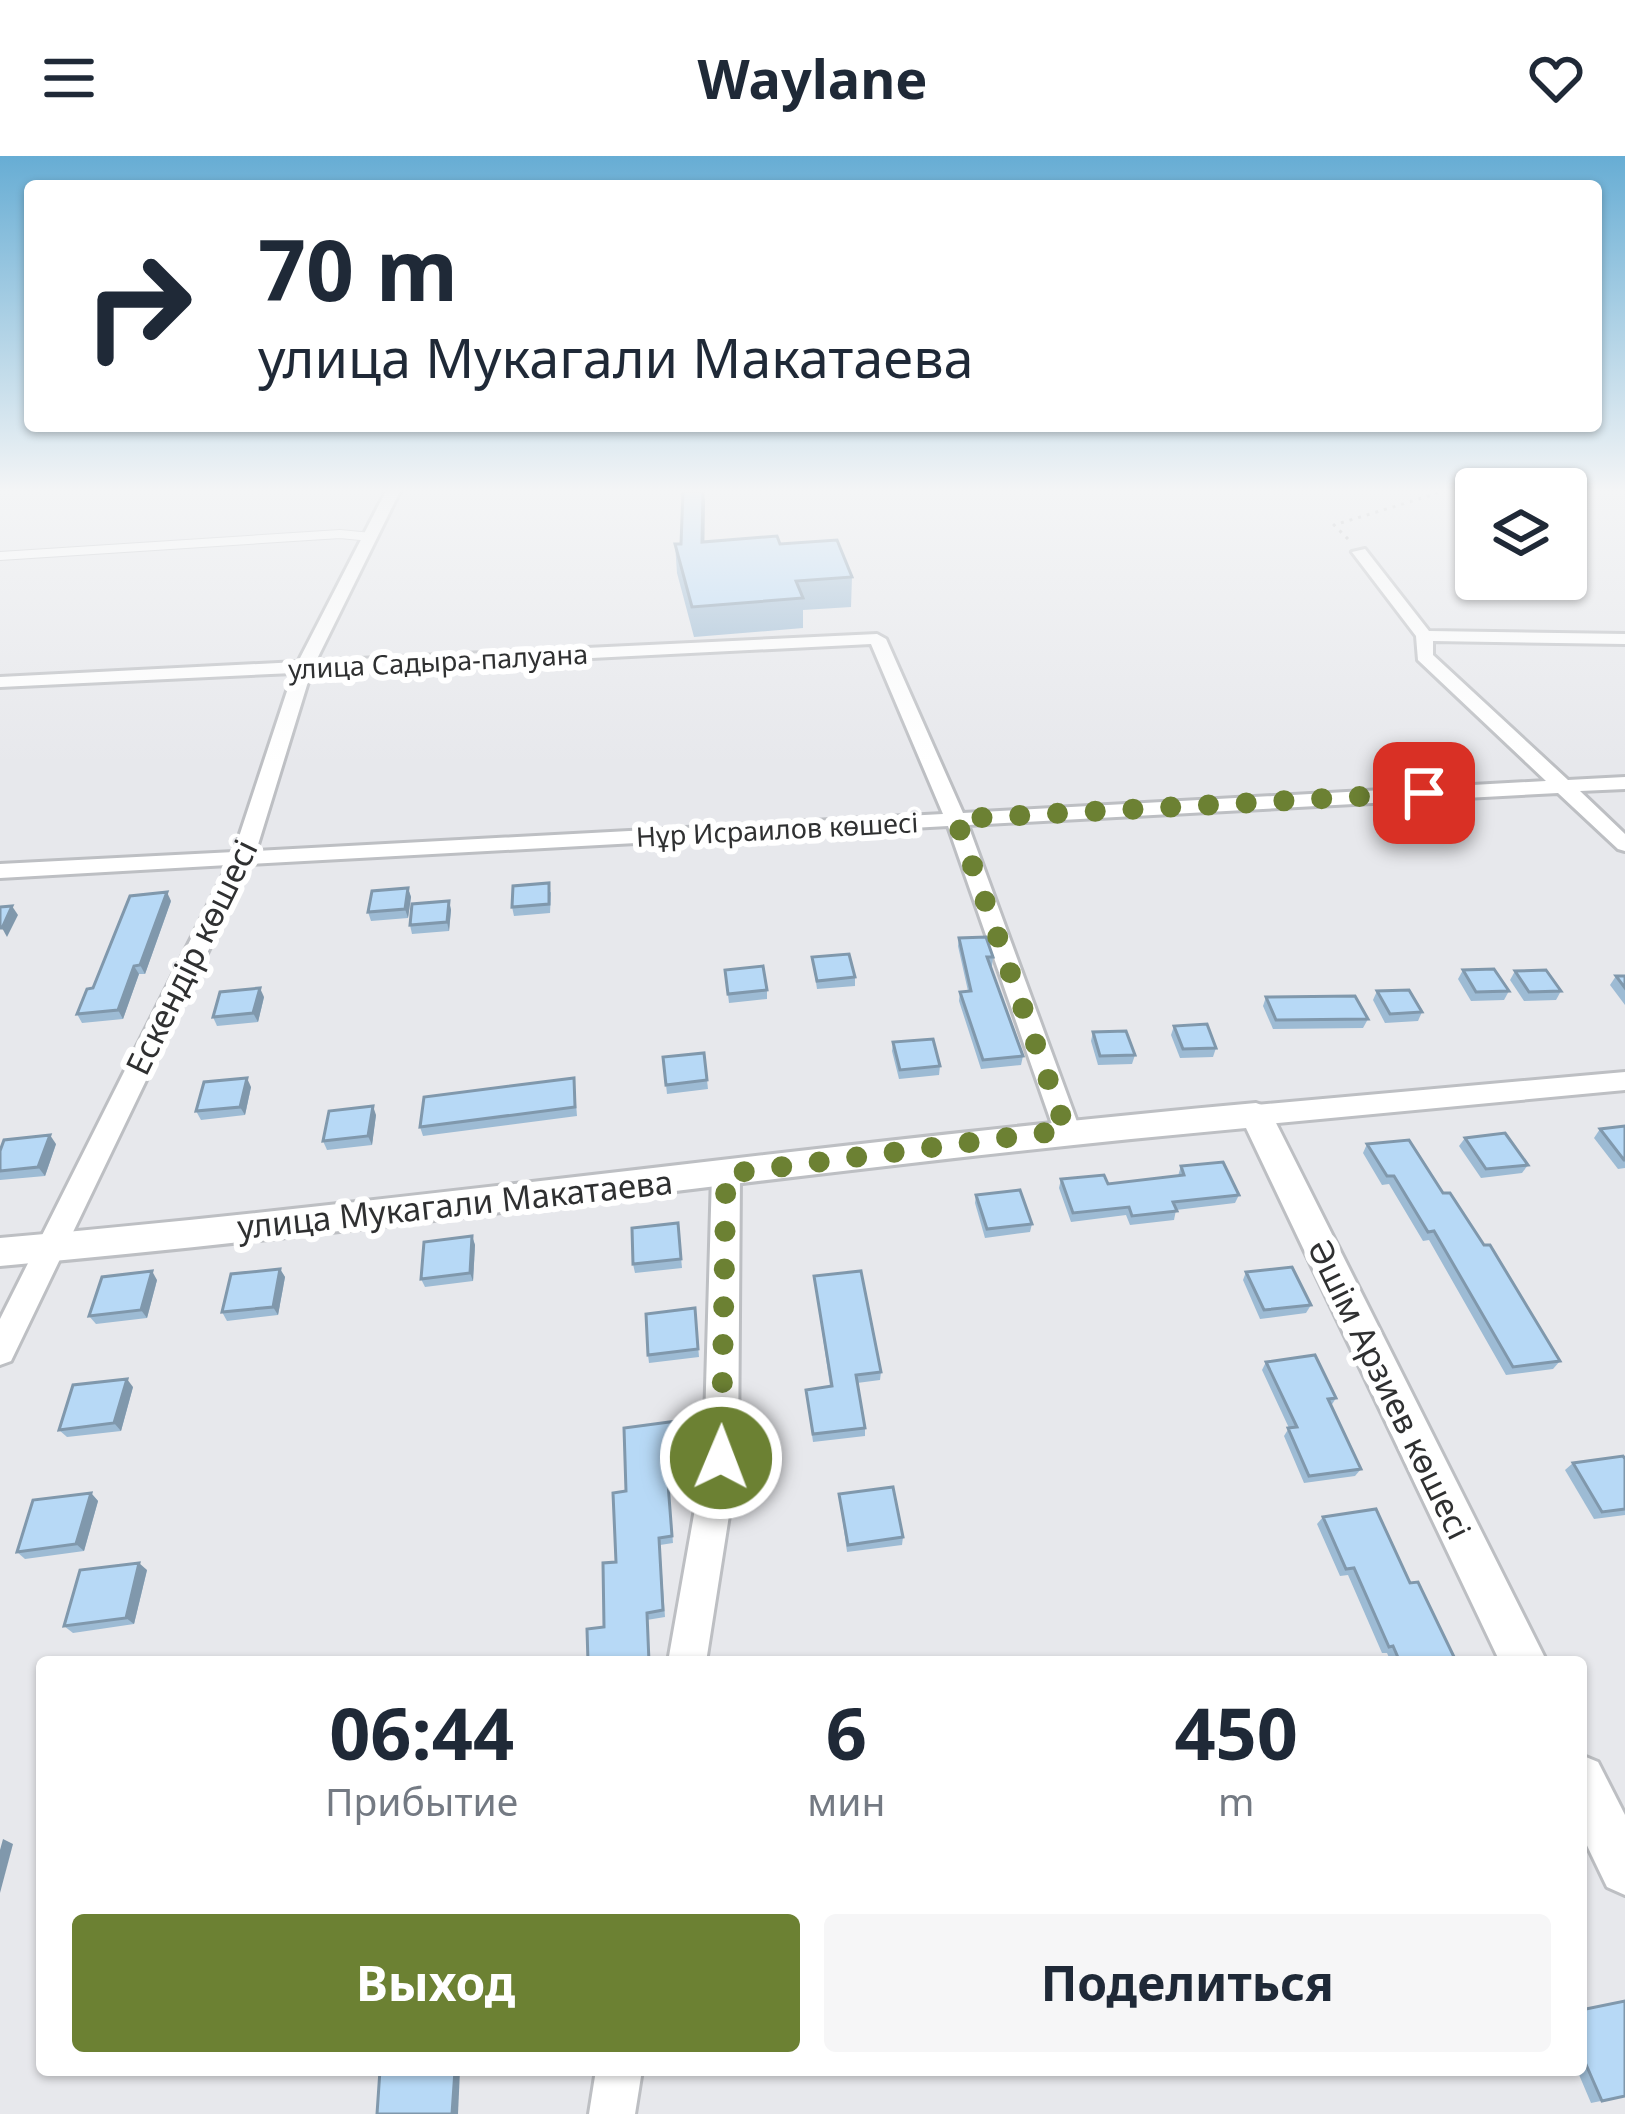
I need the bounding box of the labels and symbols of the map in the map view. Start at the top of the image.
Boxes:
street label: улица Садыра-палуана [287,635,589,687]
pin [1373,742,1475,844]
street label: Нұр Исраилов көшесі [635,803,919,855]
street label: Ескендір көшесі [115,832,267,1082]
street label: улица Мукагали Макатаева [235,1159,675,1249]
street label: Әшім Арзиев көшесі [1298,1231,1482,1547]
position arrow [658,1395,784,1521]

